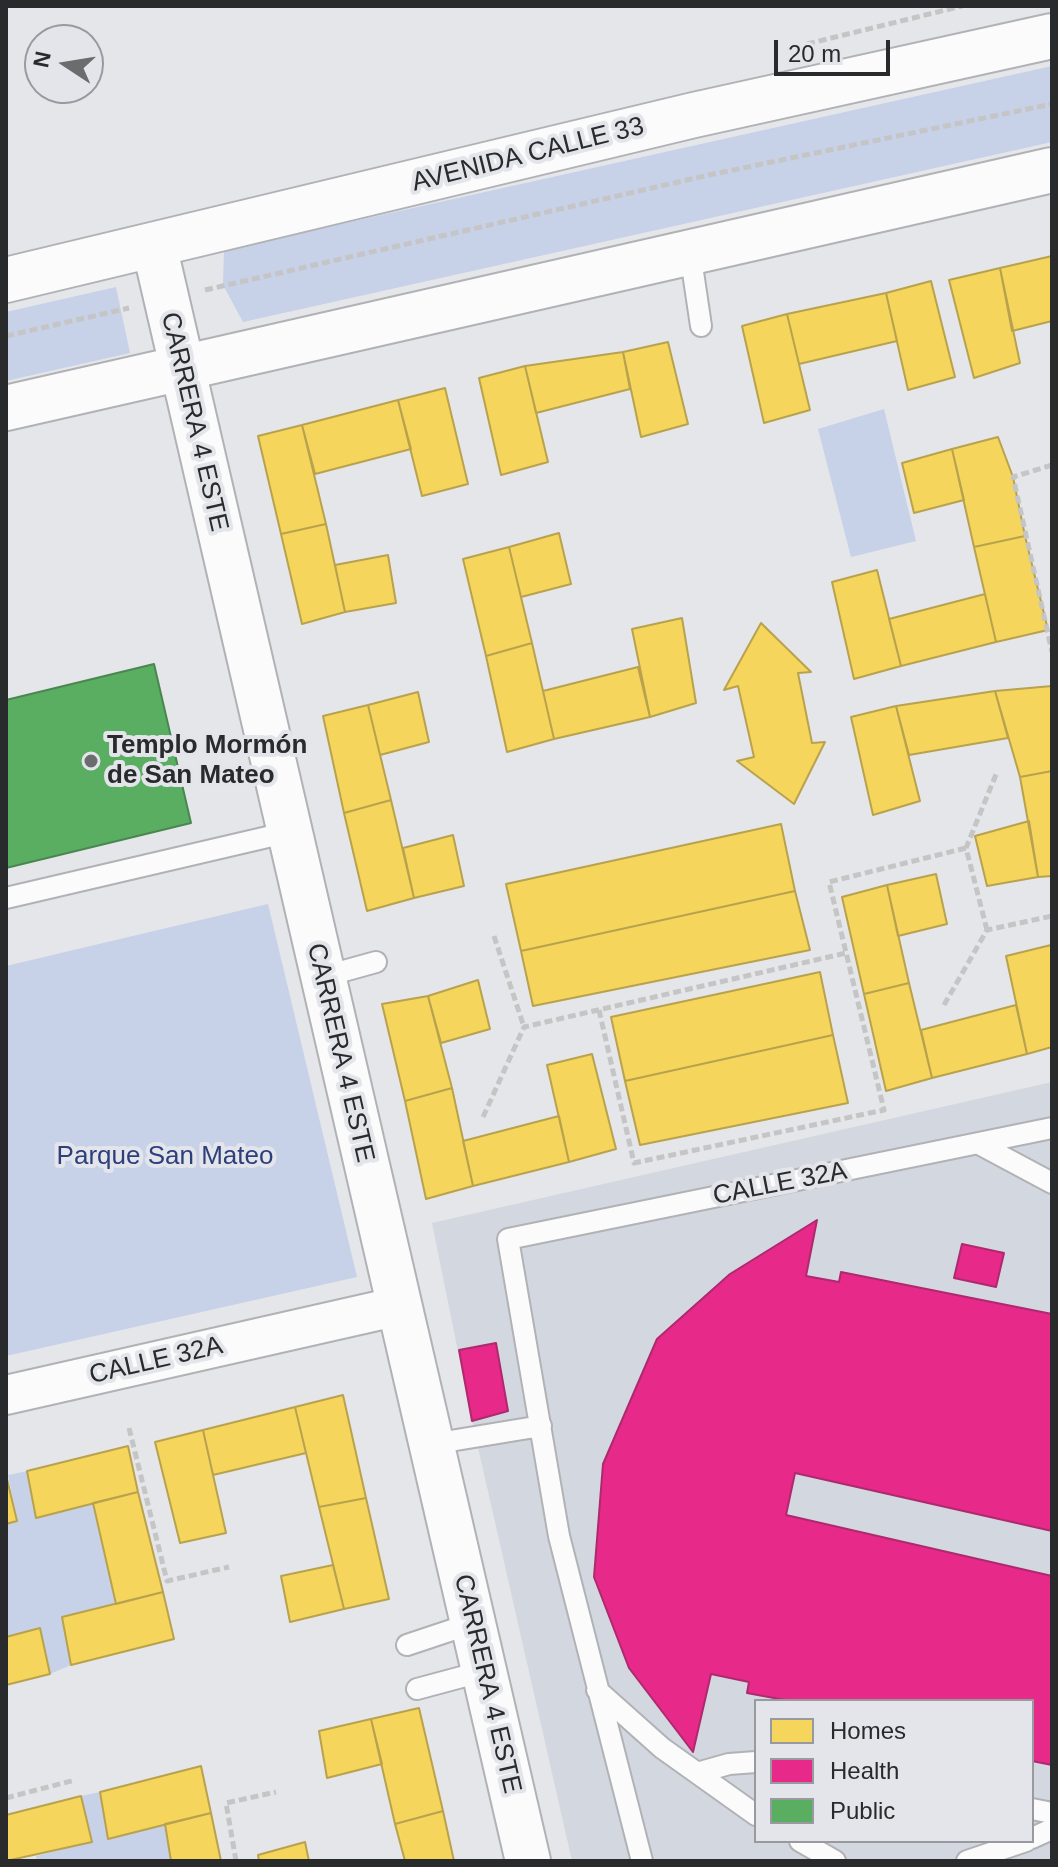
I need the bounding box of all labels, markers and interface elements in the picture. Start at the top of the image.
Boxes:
north arrow [24,24,104,104]
scale bar [778,24,894,74]
text: 20 m [788,40,841,67]
text: N [28,49,56,70]
street label: AVENIDA CALLE 33 [409,111,647,199]
street label: CARRERA 4 ESTE [154,309,234,535]
place label: Templo Mormón de San Mateo [107,730,307,792]
marker: Templo Mormón de San Mateo [82,752,100,770]
street label: CARRERA 4 ESTE [300,940,380,1166]
park label: Parque San Mateo [57,1141,273,1173]
street label: CALLE 32A [710,1156,850,1212]
street label: CALLE 32A [86,1331,226,1391]
street label: CARRERA 4 ESTE [447,1571,527,1797]
legend [754,1699,1034,1843]
text: Homes [830,1717,906,1744]
text: Health [830,1757,899,1784]
text: Public [830,1797,895,1824]

